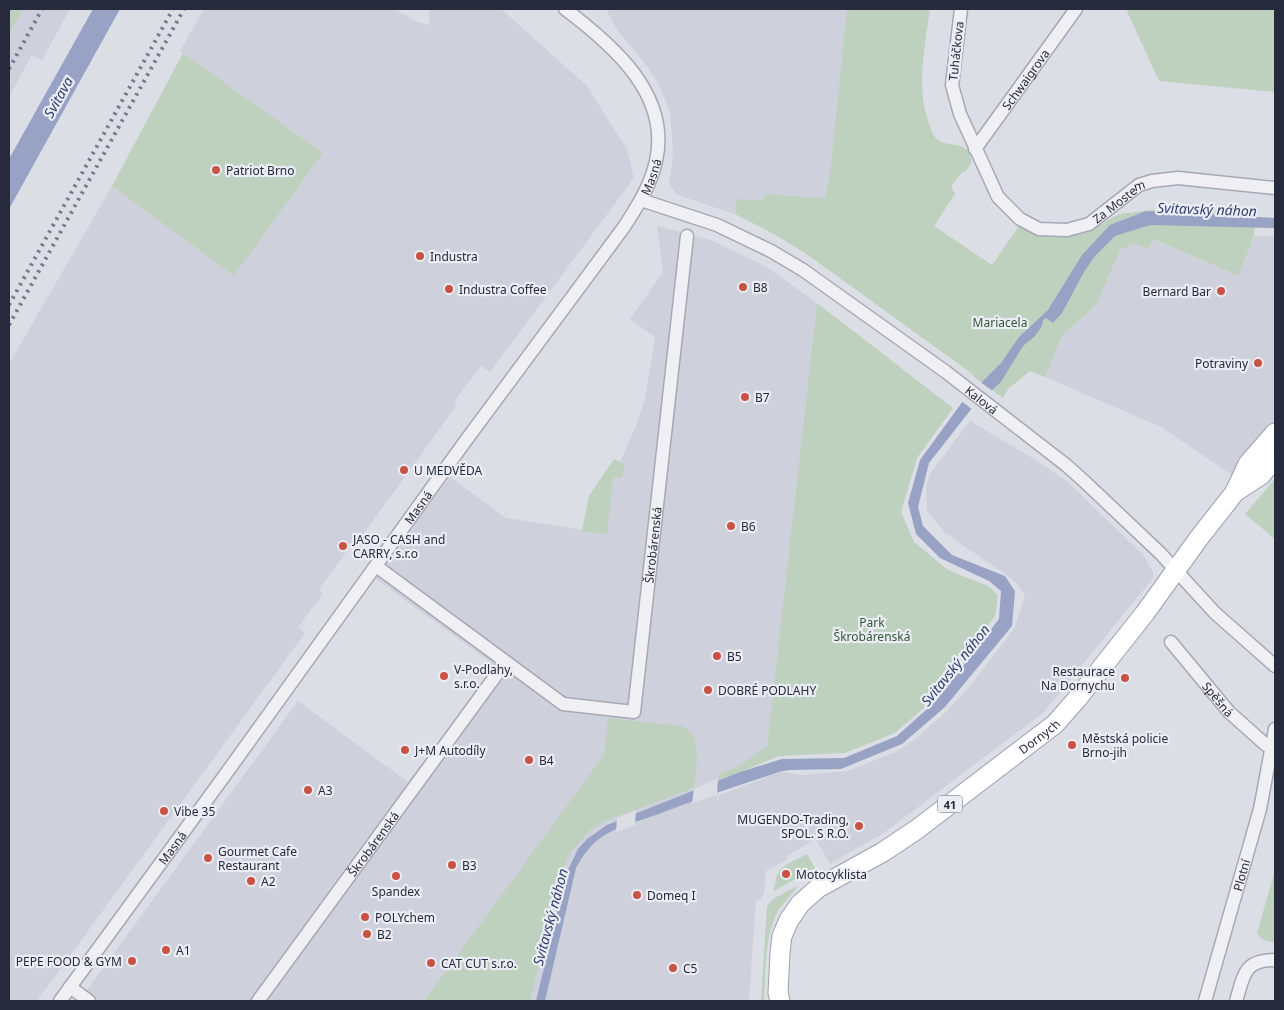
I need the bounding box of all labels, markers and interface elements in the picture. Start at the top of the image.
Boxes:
street label: Tuháčkova [944,20,968,82]
street label: Schwaigrova [998,45,1053,113]
water label: Svitava [39,73,77,121]
street label: Masná [636,157,665,198]
place label: Patriot Brno [226,162,295,179]
marker: Patriot Brno [210,164,222,176]
street label: Za Mostem [1089,175,1147,227]
water label: Svitavský náhon [1157,198,1257,220]
place label: Industra [430,248,478,265]
marker: Industra [414,250,426,262]
place label: B8 [753,279,768,296]
place label: Industra Coffee [459,281,547,298]
marker: B8 [737,281,749,293]
marker: Industra Coffee [443,283,455,295]
place label: Bernard Bar [1143,283,1211,300]
marker: Bernard Bar [1215,285,1227,297]
park label: Mariacela [973,314,1027,331]
place label: Potraviny [1195,355,1249,372]
marker: Potraviny [1252,357,1264,369]
street label: Kalová [962,382,1002,418]
place label: B7 [755,389,770,406]
marker: B7 [739,391,751,403]
place label: U MEDVĚDA [414,462,482,479]
marker: U MEDVĚDA [398,464,410,476]
street label: Masná [400,487,436,527]
street label: Škrobárenská [640,506,665,584]
place label: B6 [741,518,756,535]
marker: B6 [725,520,737,532]
place label: JASO - CASH and CARRY, s.r.o [352,531,445,562]
marker: JASO - CASH and CARRY, s.r.o [337,540,349,552]
park label: Park Škrobárenská [834,614,910,645]
water label: Svitavský náhon [916,620,994,710]
place label: B5 [727,648,742,665]
marker: B5 [711,650,723,662]
place label: V-Podlahy, s.r.o. [454,661,513,692]
place label: Restaurace Na Dornychu [1041,663,1115,694]
marker: V-Podlahy, s.r.o. [438,670,450,682]
marker: Restaurace Na Dornychu [1119,672,1131,684]
street label: Spěšná [1199,678,1237,721]
place label: DOBRÉ PODLAHY [718,682,816,699]
marker: DOBRÉ PODLAHY [702,684,714,696]
street label: Dornych [1015,716,1064,757]
place label: Městská policie Brno-jih [1082,730,1168,761]
marker: Městská policie Brno-jih [1066,739,1078,751]
place label: J+M Autodíly [414,742,486,759]
marker: J+M Autodíly [399,744,411,756]
place label: B4 [539,752,554,769]
marker: B4 [523,754,535,766]
place label: A3 [318,782,333,799]
marker: A3 [302,784,314,796]
road number: 41 [938,796,962,812]
place label: Vibe 35 [174,803,215,820]
marker: Vibe 35 [158,805,170,817]
street label: Škrobárenská [343,807,403,880]
place label: MUGENDO-Trading, SPOL. S R.O. [737,811,849,842]
marker: MUGENDO-Trading, SPOL. S R.O. [853,820,865,832]
street label: Masná [154,827,190,868]
place label: Gourmet Cafe Restaurant [218,843,297,874]
marker: Gourmet Cafe Restaurant [202,852,214,864]
street label: Plotní [1228,856,1254,893]
place label: B3 [462,857,477,874]
marker: B3 [446,859,458,871]
water label: Svitavský náhon [528,866,572,968]
place label: Motocyklista [796,866,867,883]
marker: Motocyklista [780,868,792,880]
marker: Spandex [390,870,402,882]
place label: A2 [261,873,276,890]
marker: A2 [245,875,257,887]
place label: Spandex [372,883,421,900]
place label: Domeq I [647,887,696,904]
marker: Domeq I [631,889,643,901]
place label: POLYchem [375,909,435,926]
marker: POLYchem [359,911,371,923]
place label: B2 [377,926,392,943]
marker: B2 [361,928,373,940]
place label: A1 [176,942,191,959]
marker: A1 [160,944,172,956]
place label: PEPE FOOD & GYM [16,953,122,970]
marker: PEPE FOOD & GYM [126,955,138,967]
place label: CAT CUT s.r.o. [441,955,517,972]
marker: CAT CUT s.r.o. [425,957,437,969]
place label: C5 [683,960,698,977]
marker: C5 [667,962,679,974]

